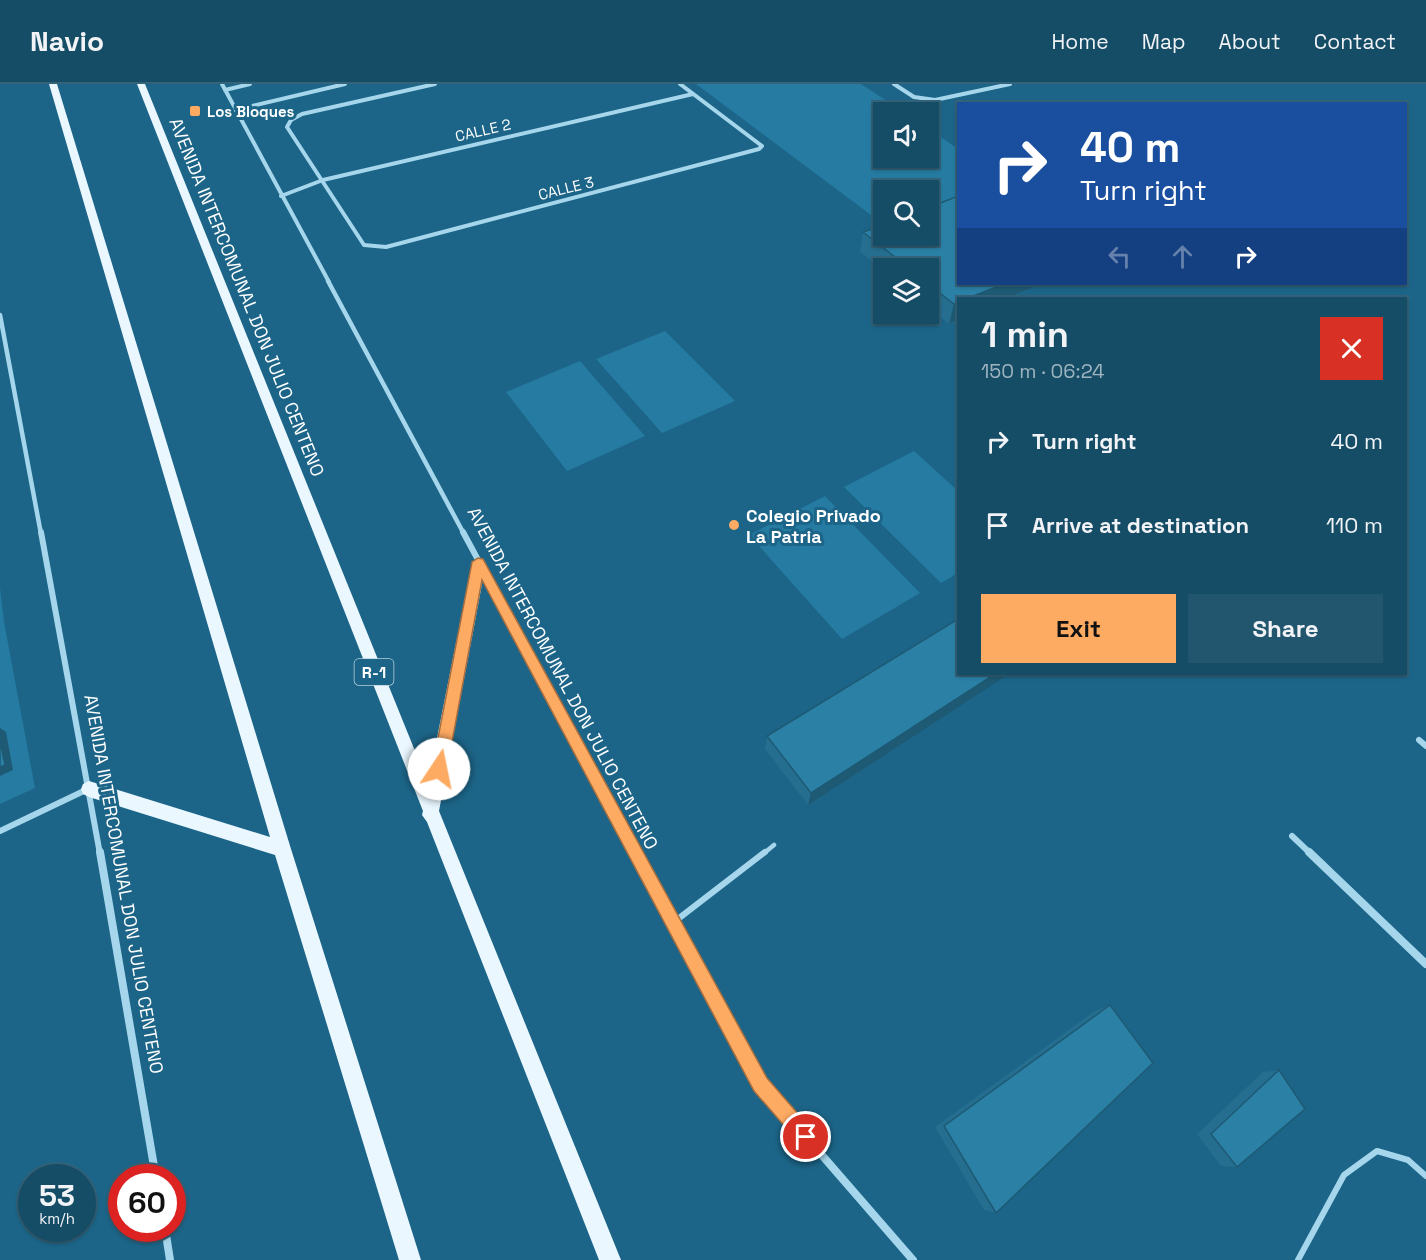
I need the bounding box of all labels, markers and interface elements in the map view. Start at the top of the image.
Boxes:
text: Navio [30,23,104,59]
text: Home [1051,28,1109,55]
text: Map [1142,28,1186,55]
text: About [1219,28,1281,55]
text: Contact [1314,28,1396,55]
place label: Los Bloques [207,102,295,121]
map controls [873,102,939,324]
button: sound [873,102,939,168]
marker: Los Bloques [188,104,202,118]
street label: AVENIDA INTERCOMUNAL DON JULIO CENTENO [164,114,330,480]
street label: CALLE 2 [453,114,513,146]
text: 40 m [1080,121,1180,174]
icon: right [981,126,1059,204]
street label: CALLE 3 [536,172,596,204]
text: Turn right [1080,173,1207,208]
button: search [873,180,939,246]
icon: left [1103,240,1136,273]
icon: ahead [1166,240,1199,273]
icon: right [1229,240,1262,273]
button: layers [873,258,939,324]
text: 1 min [981,312,1069,358]
button: close [1320,317,1383,380]
text: 150 m · 06:24 [981,358,1105,384]
icon: right [981,425,1014,458]
text: Turn right [1032,427,1137,455]
text: 40 m [1331,427,1383,455]
street label: AVENIDA INTERCOMUNAL DON JULIO CENTENO [463,503,663,853]
place label: Colegio Privado La Patria [746,504,881,548]
icon: arrive [981,509,1014,542]
text: Arrive at destination [1032,511,1249,539]
text: 110 m [1326,511,1383,539]
marker: Colegio Privado La Patria [727,518,741,532]
button: Exit [981,594,1176,663]
button: Share [1188,594,1383,663]
road number: R-1 [354,659,394,685]
street label: AVENIDA INTERCOMUNAL DON JULIO CENTENO [79,693,169,1075]
position arrow [407,737,471,801]
pin [780,1111,831,1162]
icon: arrive [789,1120,822,1153]
speed limit sign: 60 [108,1164,186,1242]
text: 53 [39,1176,75,1215]
text: km/h [39,1209,75,1228]

